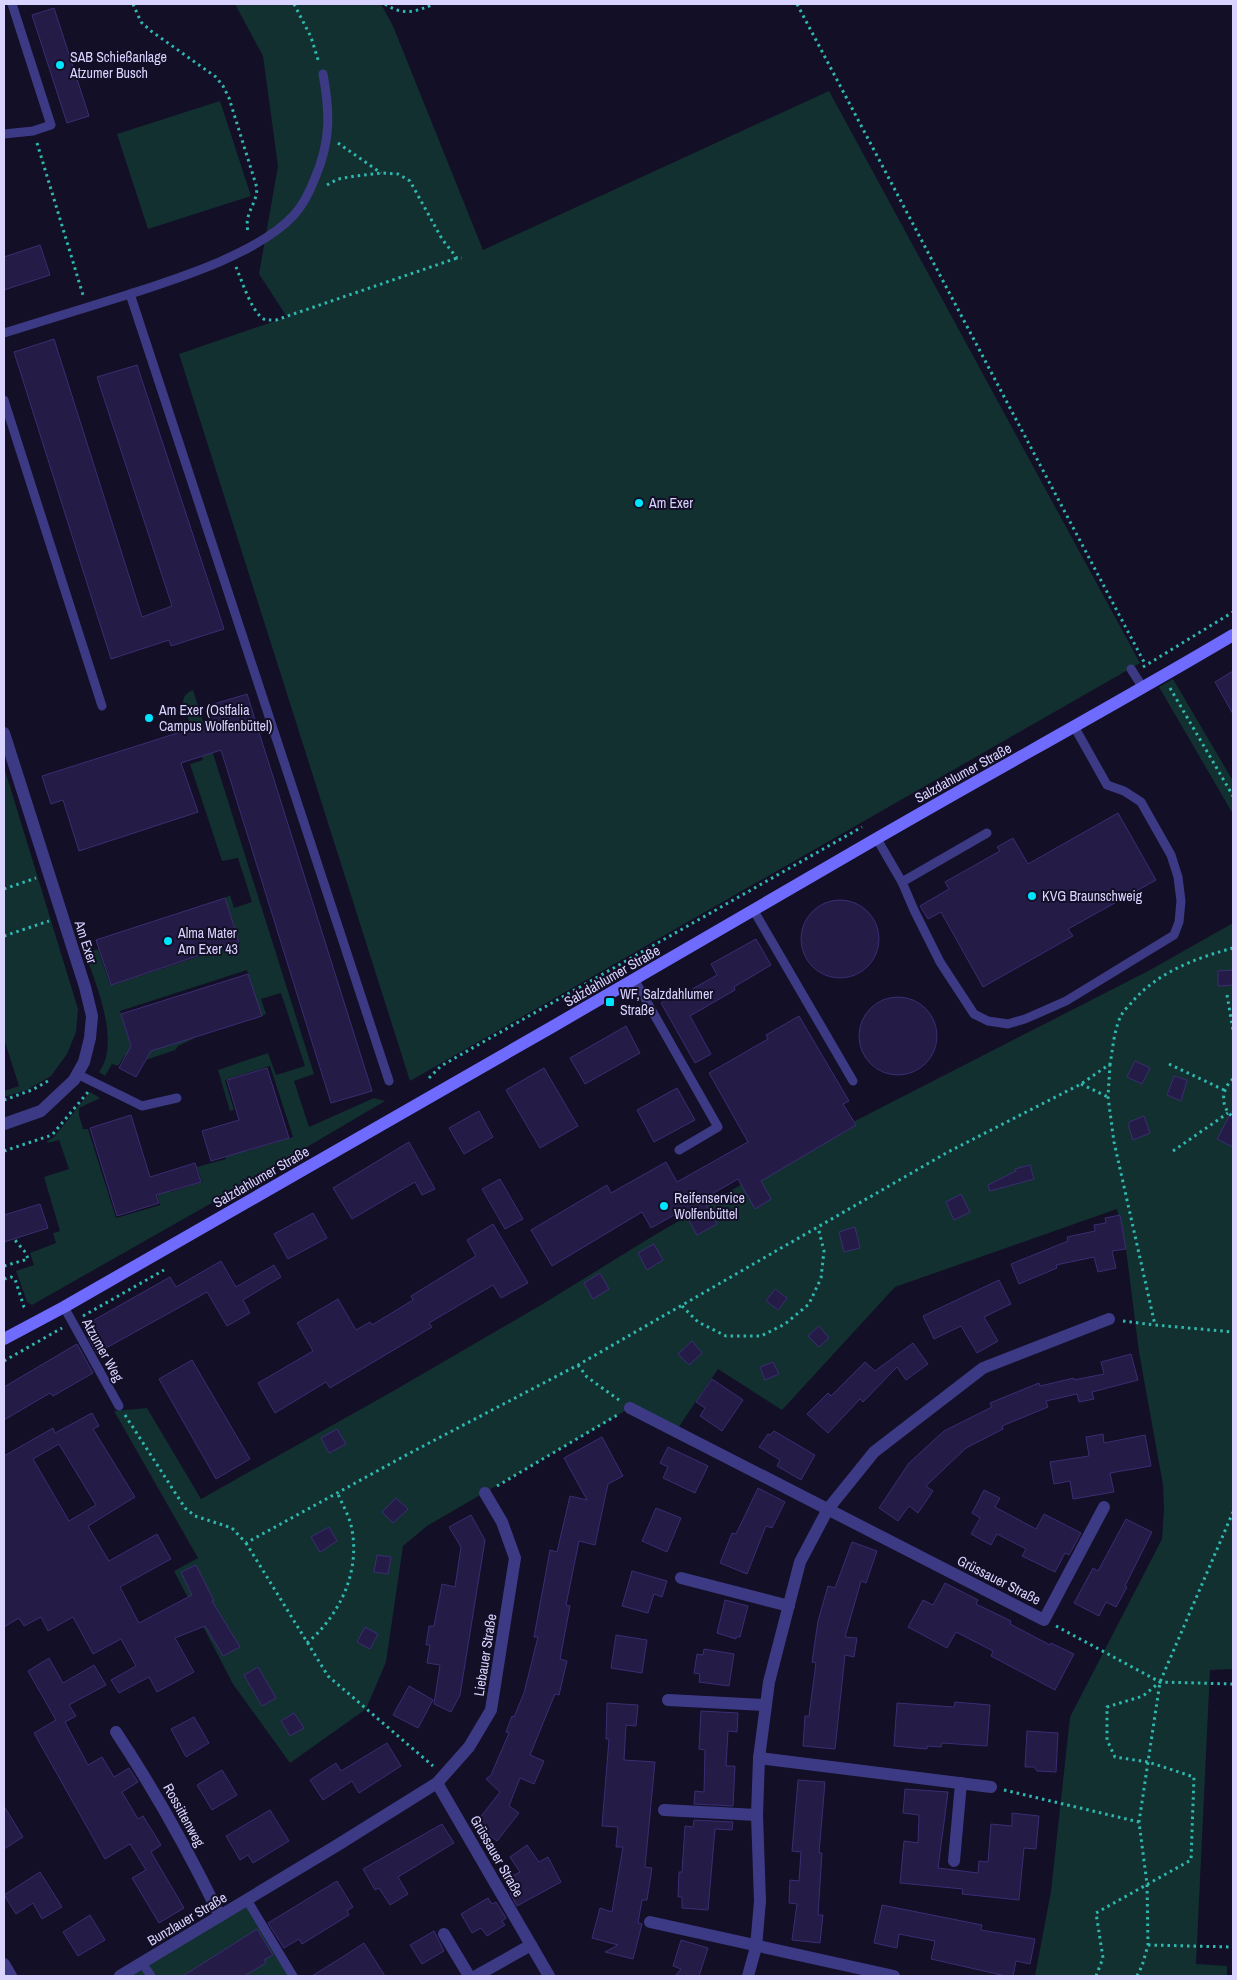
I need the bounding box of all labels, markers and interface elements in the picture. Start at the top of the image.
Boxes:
place label: SAB Schießanlage Atzumer Busch [69,48,167,82]
marker: SAB Schießanlage Atzumer Busch [54,59,66,71]
place label: Am Exer [648,494,693,512]
marker: Am Exer [633,497,645,509]
place label: Am Exer (Ostfalia Campus Wolfenbüttel) [158,701,273,735]
marker: Am Exer (Ostfalia Campus Wolfenbüttel) [143,712,155,724]
street label: Salzdahlumer Straße [911,739,1015,807]
place label: KVG Braunschweig [1042,887,1143,905]
marker: KVG Braunschweig [1026,890,1038,902]
street label: Am Exer [70,917,101,966]
place label: Alma Mater Am Exer 43 [177,924,238,958]
marker: Alma Mater Am Exer 43 [162,935,174,947]
street label: Salzdahlumer Straße [561,941,663,1011]
place label: WF, Salzdahlumer Straße [620,985,713,1019]
marker: WF, Salzdahlumer Straße [604,996,616,1008]
street label: Salzdahlumer Straße [210,1142,312,1212]
place label: Reifenservice Wolfenbüttel [674,1189,745,1223]
marker: Reifenservice Wolfenbüttel [658,1200,670,1212]
street label: Atzumer Weg [78,1314,128,1385]
street label: Grüssauer Straße [954,1551,1044,1609]
street label: Liebauer Straße [470,1613,500,1697]
street label: Rossittenweg [159,1780,209,1850]
street label: Grüssauer Straße [466,1812,528,1900]
street label: Bunzlauer Straße [144,1888,230,1950]

